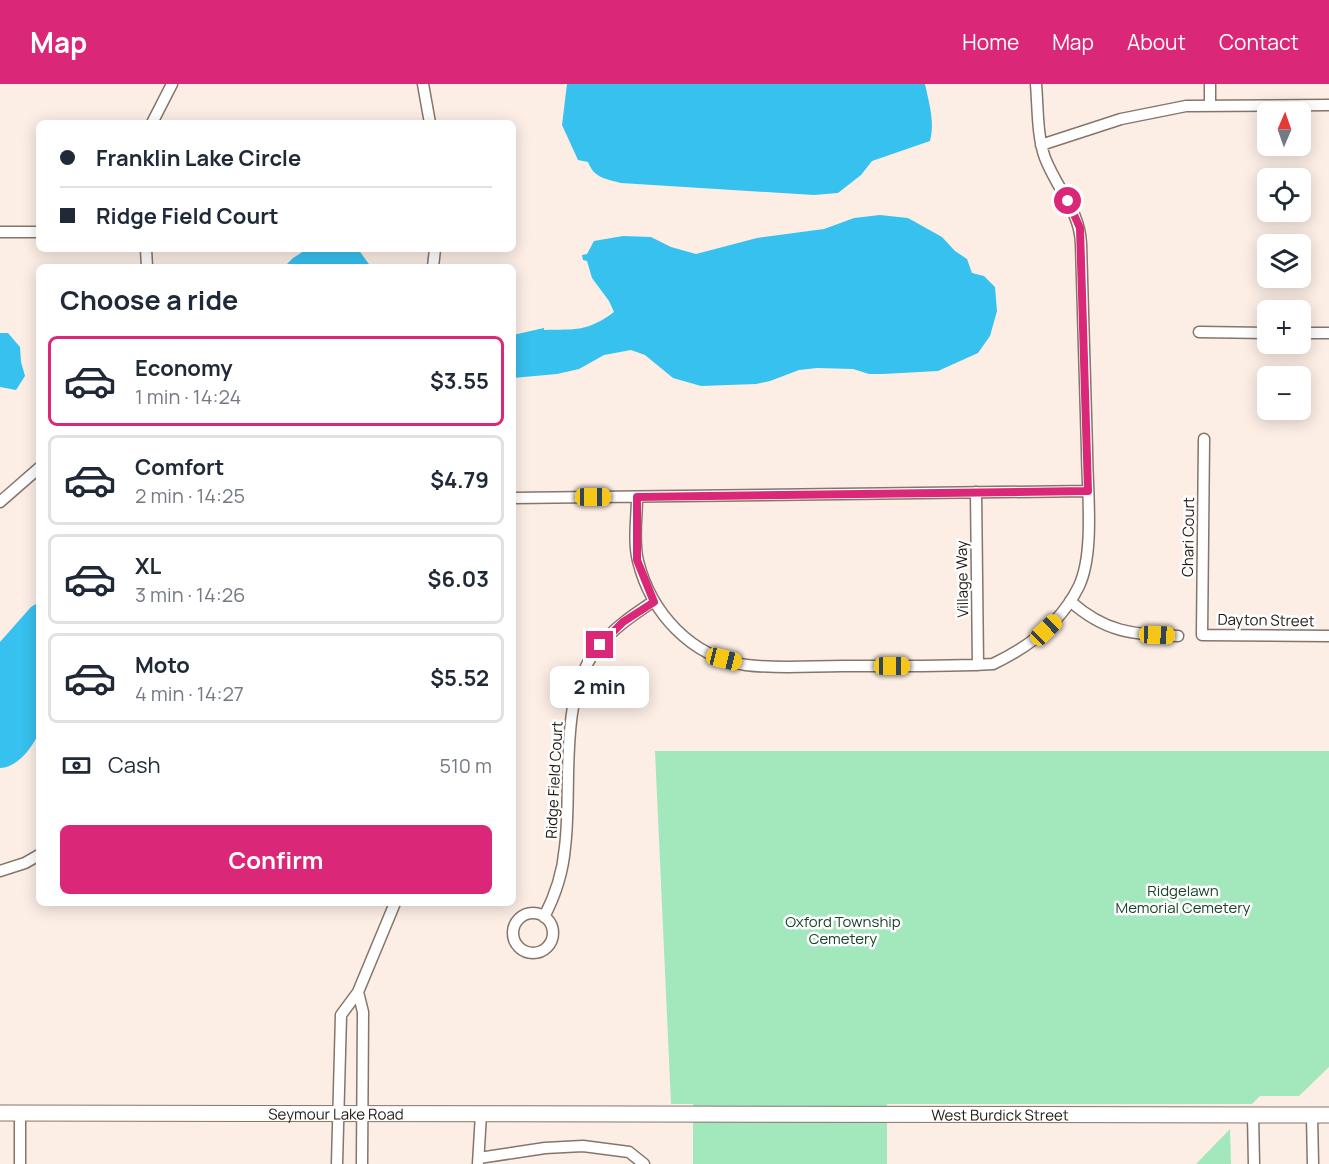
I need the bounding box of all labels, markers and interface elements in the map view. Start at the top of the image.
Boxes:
text: Map [30,23,87,61]
text: Home [962,28,1019,56]
text: Map [1052,28,1094,56]
text: About [1127,28,1186,56]
text: Contact [1219,28,1299,56]
north arrow [1257,102,1311,156]
map controls [1257,102,1311,420]
text: Franklin Lake Circle [96,143,301,173]
button: locate [1257,168,1311,222]
route start [1054,187,1081,214]
text: Ridge Field Court [96,201,278,231]
button: layers [1257,234,1311,288]
text: Choose a ride [60,281,238,318]
button: + [1257,300,1311,354]
text: Economy [135,353,233,383]
icon: car [63,354,117,408]
text: $3.55 [430,366,489,396]
button: − [1257,366,1311,420]
text: 1 min · 14:24 [135,383,241,410]
text: Comfort [135,452,224,482]
icon: car [63,453,117,507]
text: $4.79 [430,465,489,495]
text: 2 min · 14:25 [135,482,245,509]
car [575,488,611,506]
street label: Chari Court [1177,497,1199,577]
street label: Village Way [951,540,973,618]
text: XL [135,551,161,581]
icon: car [63,552,117,606]
text: $6.03 [428,564,489,594]
text: 3 min · 14:26 [135,581,245,608]
street label: Dayton Street [1217,609,1315,631]
car [1027,611,1065,649]
car [1139,625,1175,645]
route end [586,631,613,658]
car [704,646,744,672]
text: Moto [135,650,190,680]
icon: car [63,651,117,705]
car [874,657,910,675]
text: $5.52 [430,663,489,693]
callout: 2 min [550,666,650,708]
text: 2 min [573,673,626,700]
text: 4 min · 14:27 [135,680,244,707]
street label: Ridge Field Court [540,721,568,839]
icon: cash [60,749,93,782]
text: Cash [108,750,161,780]
text: 510 m [439,752,492,779]
button: Confirm [60,825,492,894]
park label: Ridgelawn Memorial Cemetery [1116,880,1251,918]
park label: Oxford Township Cemetery [785,911,901,949]
street label: Seymour Lake Road [268,1103,404,1124]
street label: West Burdick Street [931,1104,1069,1125]

